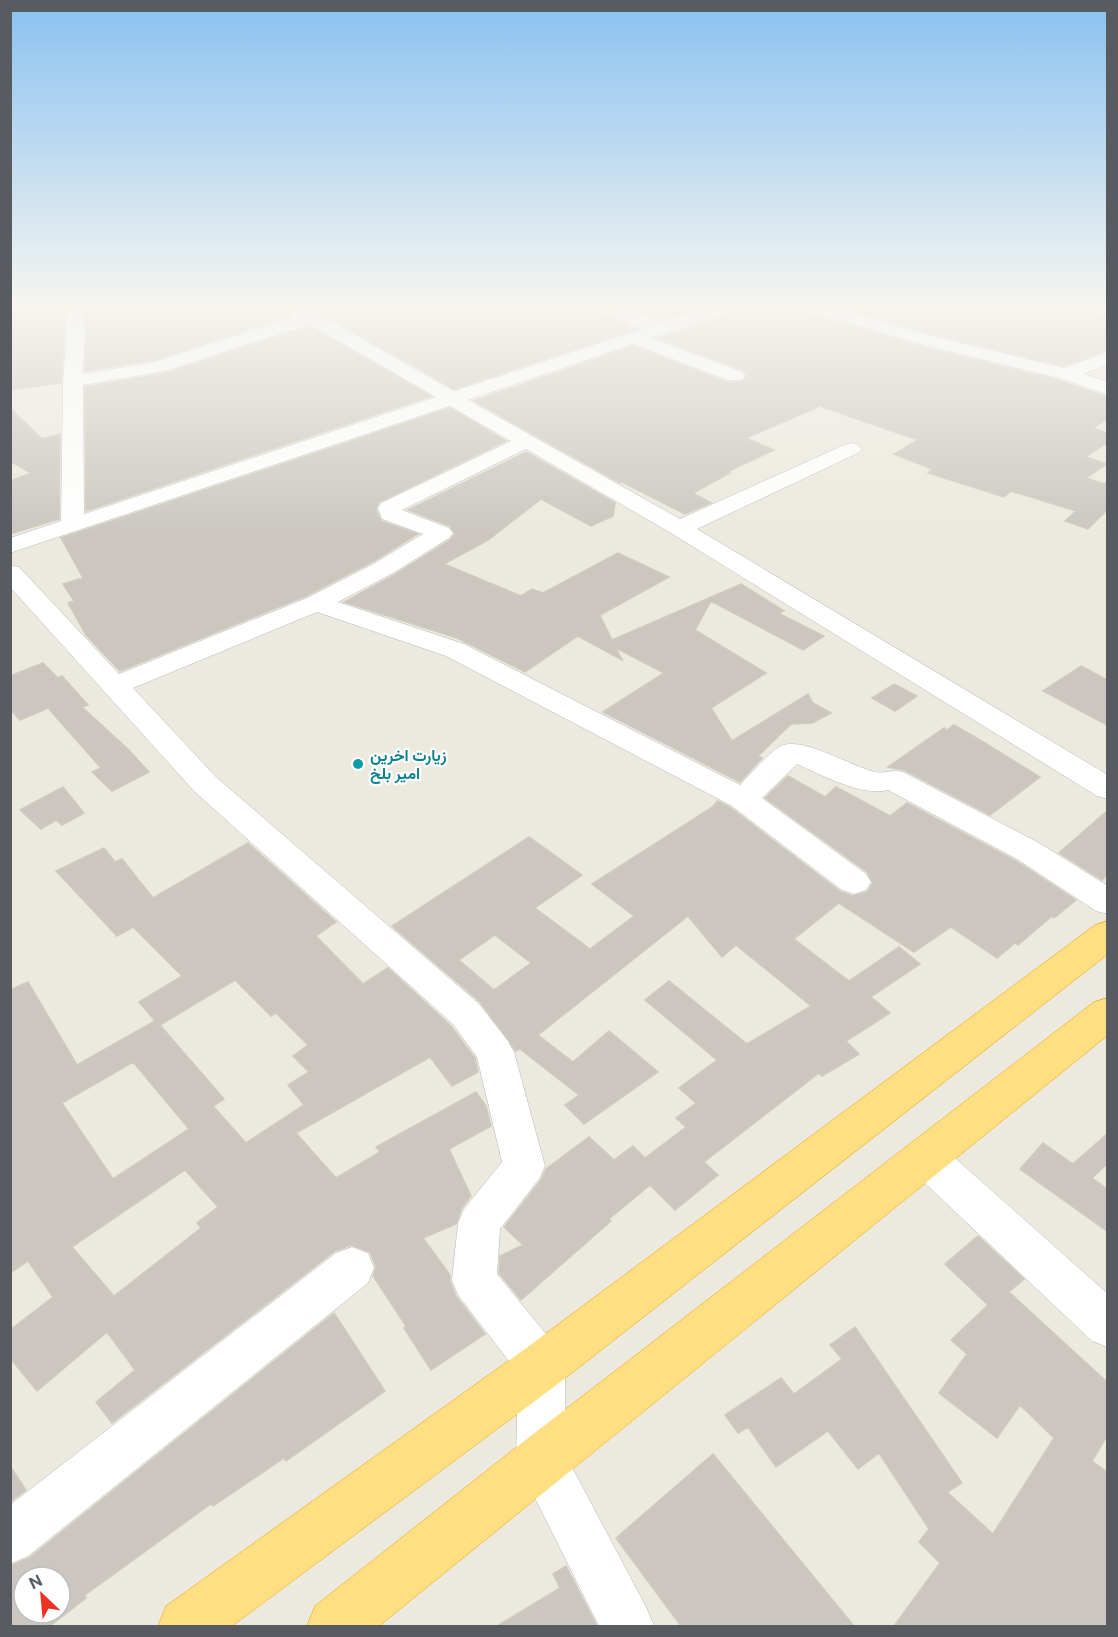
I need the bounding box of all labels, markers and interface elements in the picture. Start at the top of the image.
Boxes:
place label: زیارت اخرین امیر بلخ [370,746,447,785]
marker: زیارت اخرین امیر بلخ [351,757,365,771]
north arrow [12,1565,72,1625]
text: N [26,1571,45,1593]

